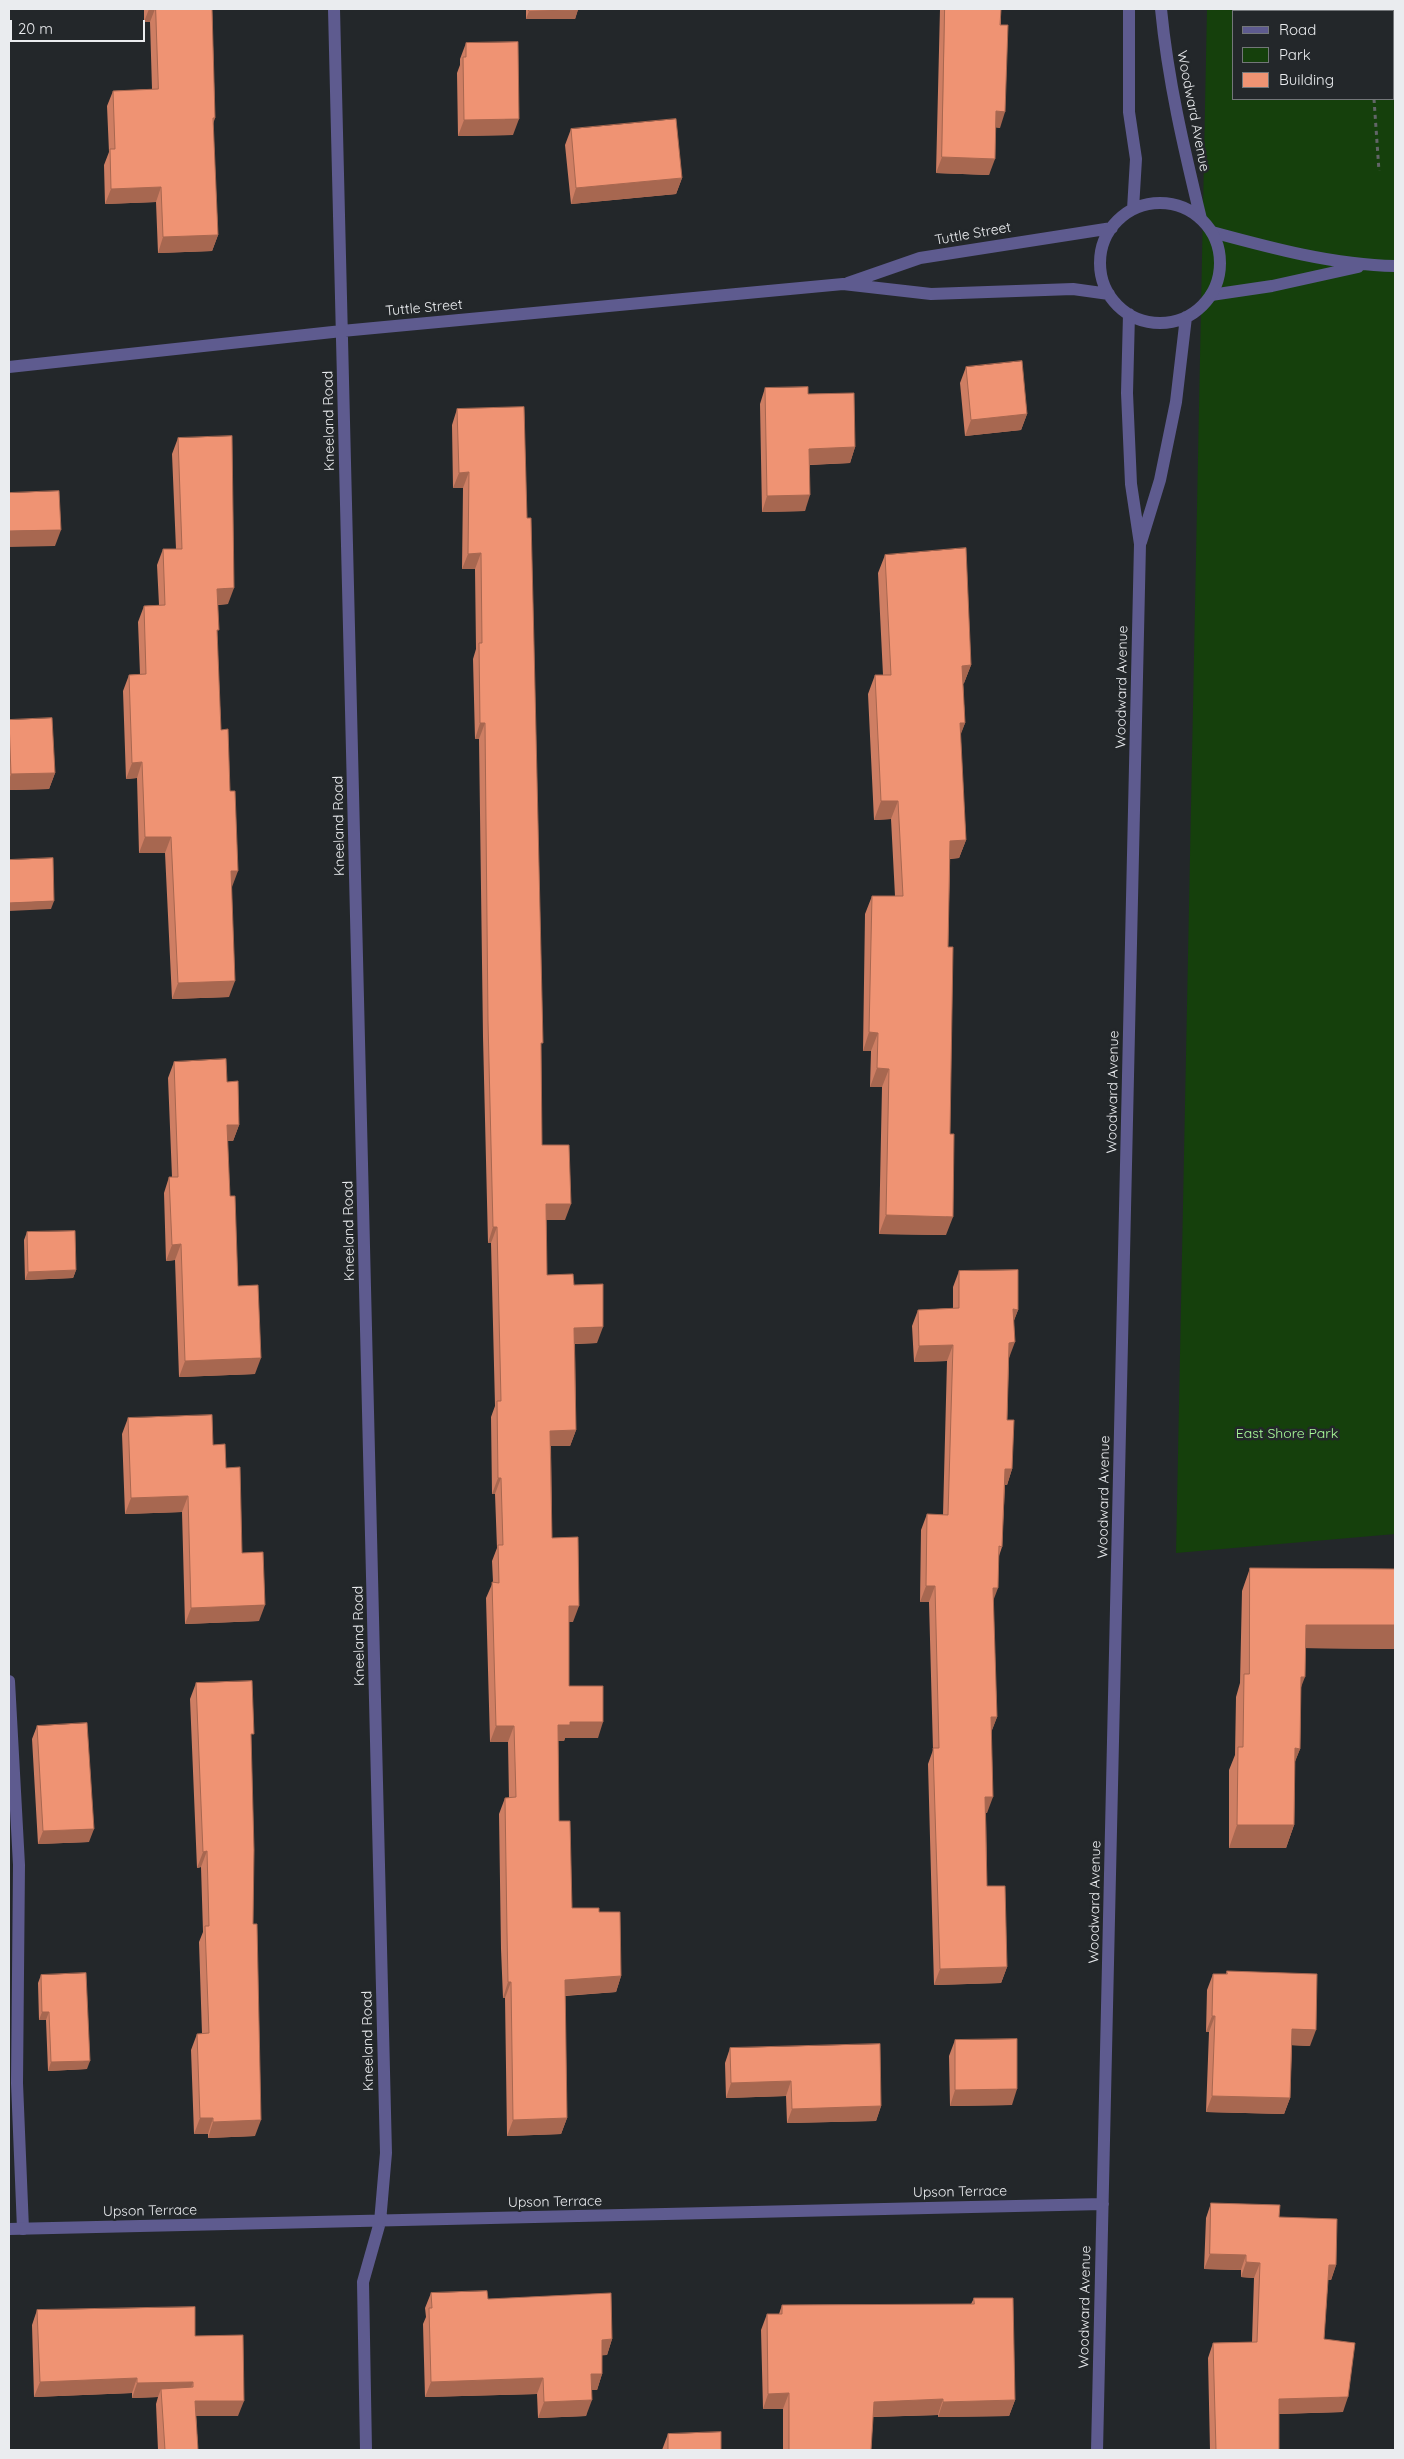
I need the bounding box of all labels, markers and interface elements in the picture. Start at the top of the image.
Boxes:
scale bar [12,10,148,42]
legend [1232,10,1394,100]
text: 20 m [18,19,53,38]
text: Road [1279,20,1316,39]
text: Park [1279,45,1311,64]
street label: Woodward Avenue [1173,49,1213,173]
text: Building [1279,70,1334,89]
street label: Tuttle Street [933,219,1013,249]
street label: Tuttle Street [385,296,463,320]
street label: Kneeland Road [320,371,338,471]
street label: Woodward Avenue [1113,625,1131,749]
street label: Kneeland Road [330,776,348,876]
street label: Woodward Avenue [1104,1030,1122,1154]
street label: Kneeland Road [340,1181,358,1281]
park label: East Shore Park [1236,1426,1338,1442]
street label: Woodward Avenue [1095,1435,1113,1559]
street label: Kneeland Road [350,1586,368,1686]
street label: Woodward Avenue [1086,1840,1104,1964]
street label: Kneeland Road [359,1991,377,2091]
street label: Upson Terrace [913,2183,1007,2201]
street label: Upson Terrace [508,2193,602,2211]
street label: Upson Terrace [103,2202,197,2220]
street label: Woodward Avenue [1076,2245,1094,2369]

